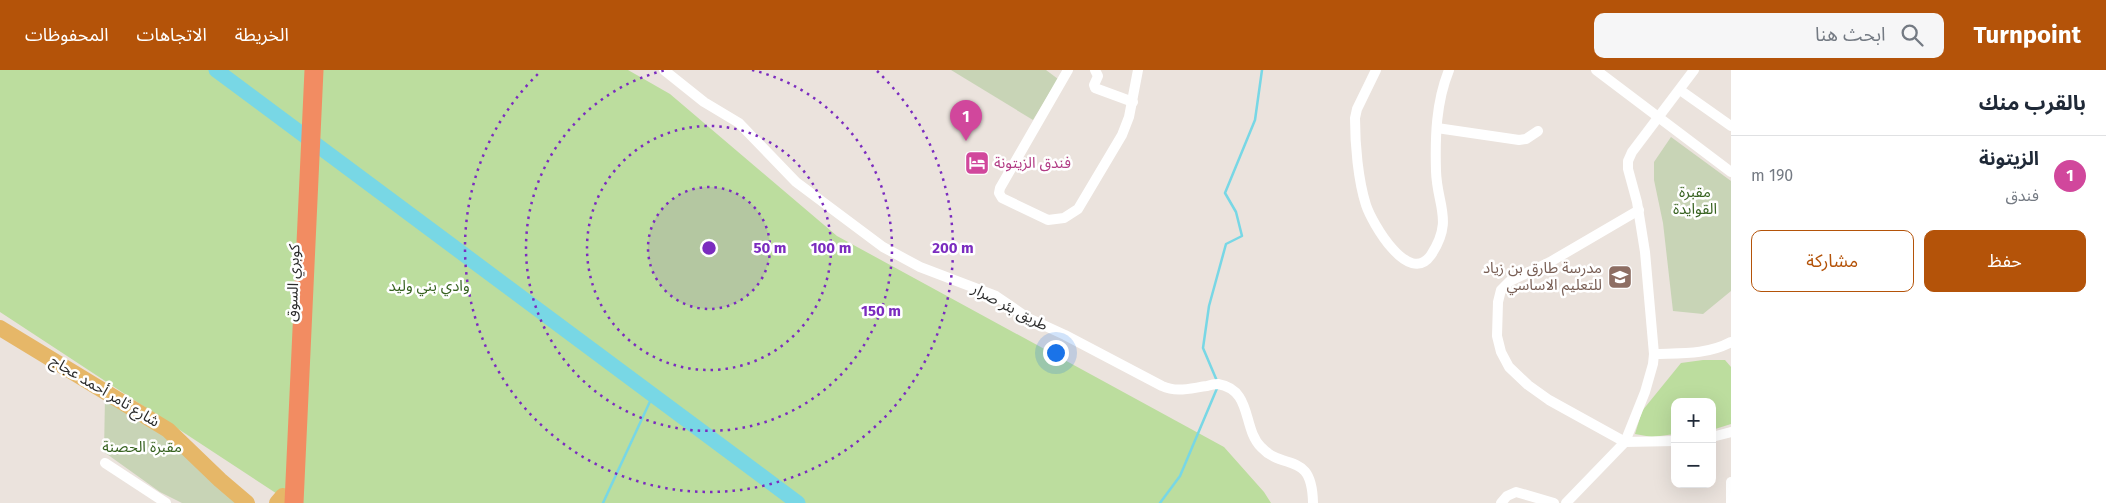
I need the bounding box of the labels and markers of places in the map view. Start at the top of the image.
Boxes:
pin: 1 [950,100,982,141]
hotel icon: فندق الزيتونة [964,150,990,176]
place label: فندق الزيتونة [994,154,1071,172]
centre of rings [700,239,718,257]
place label: مدرسة طارق بن زياد للتعليم الاساسي [1483,259,1602,296]
school or university icon: مدرسة طارق بن زياد للتعليم الاساسي [1607,264,1633,290]

